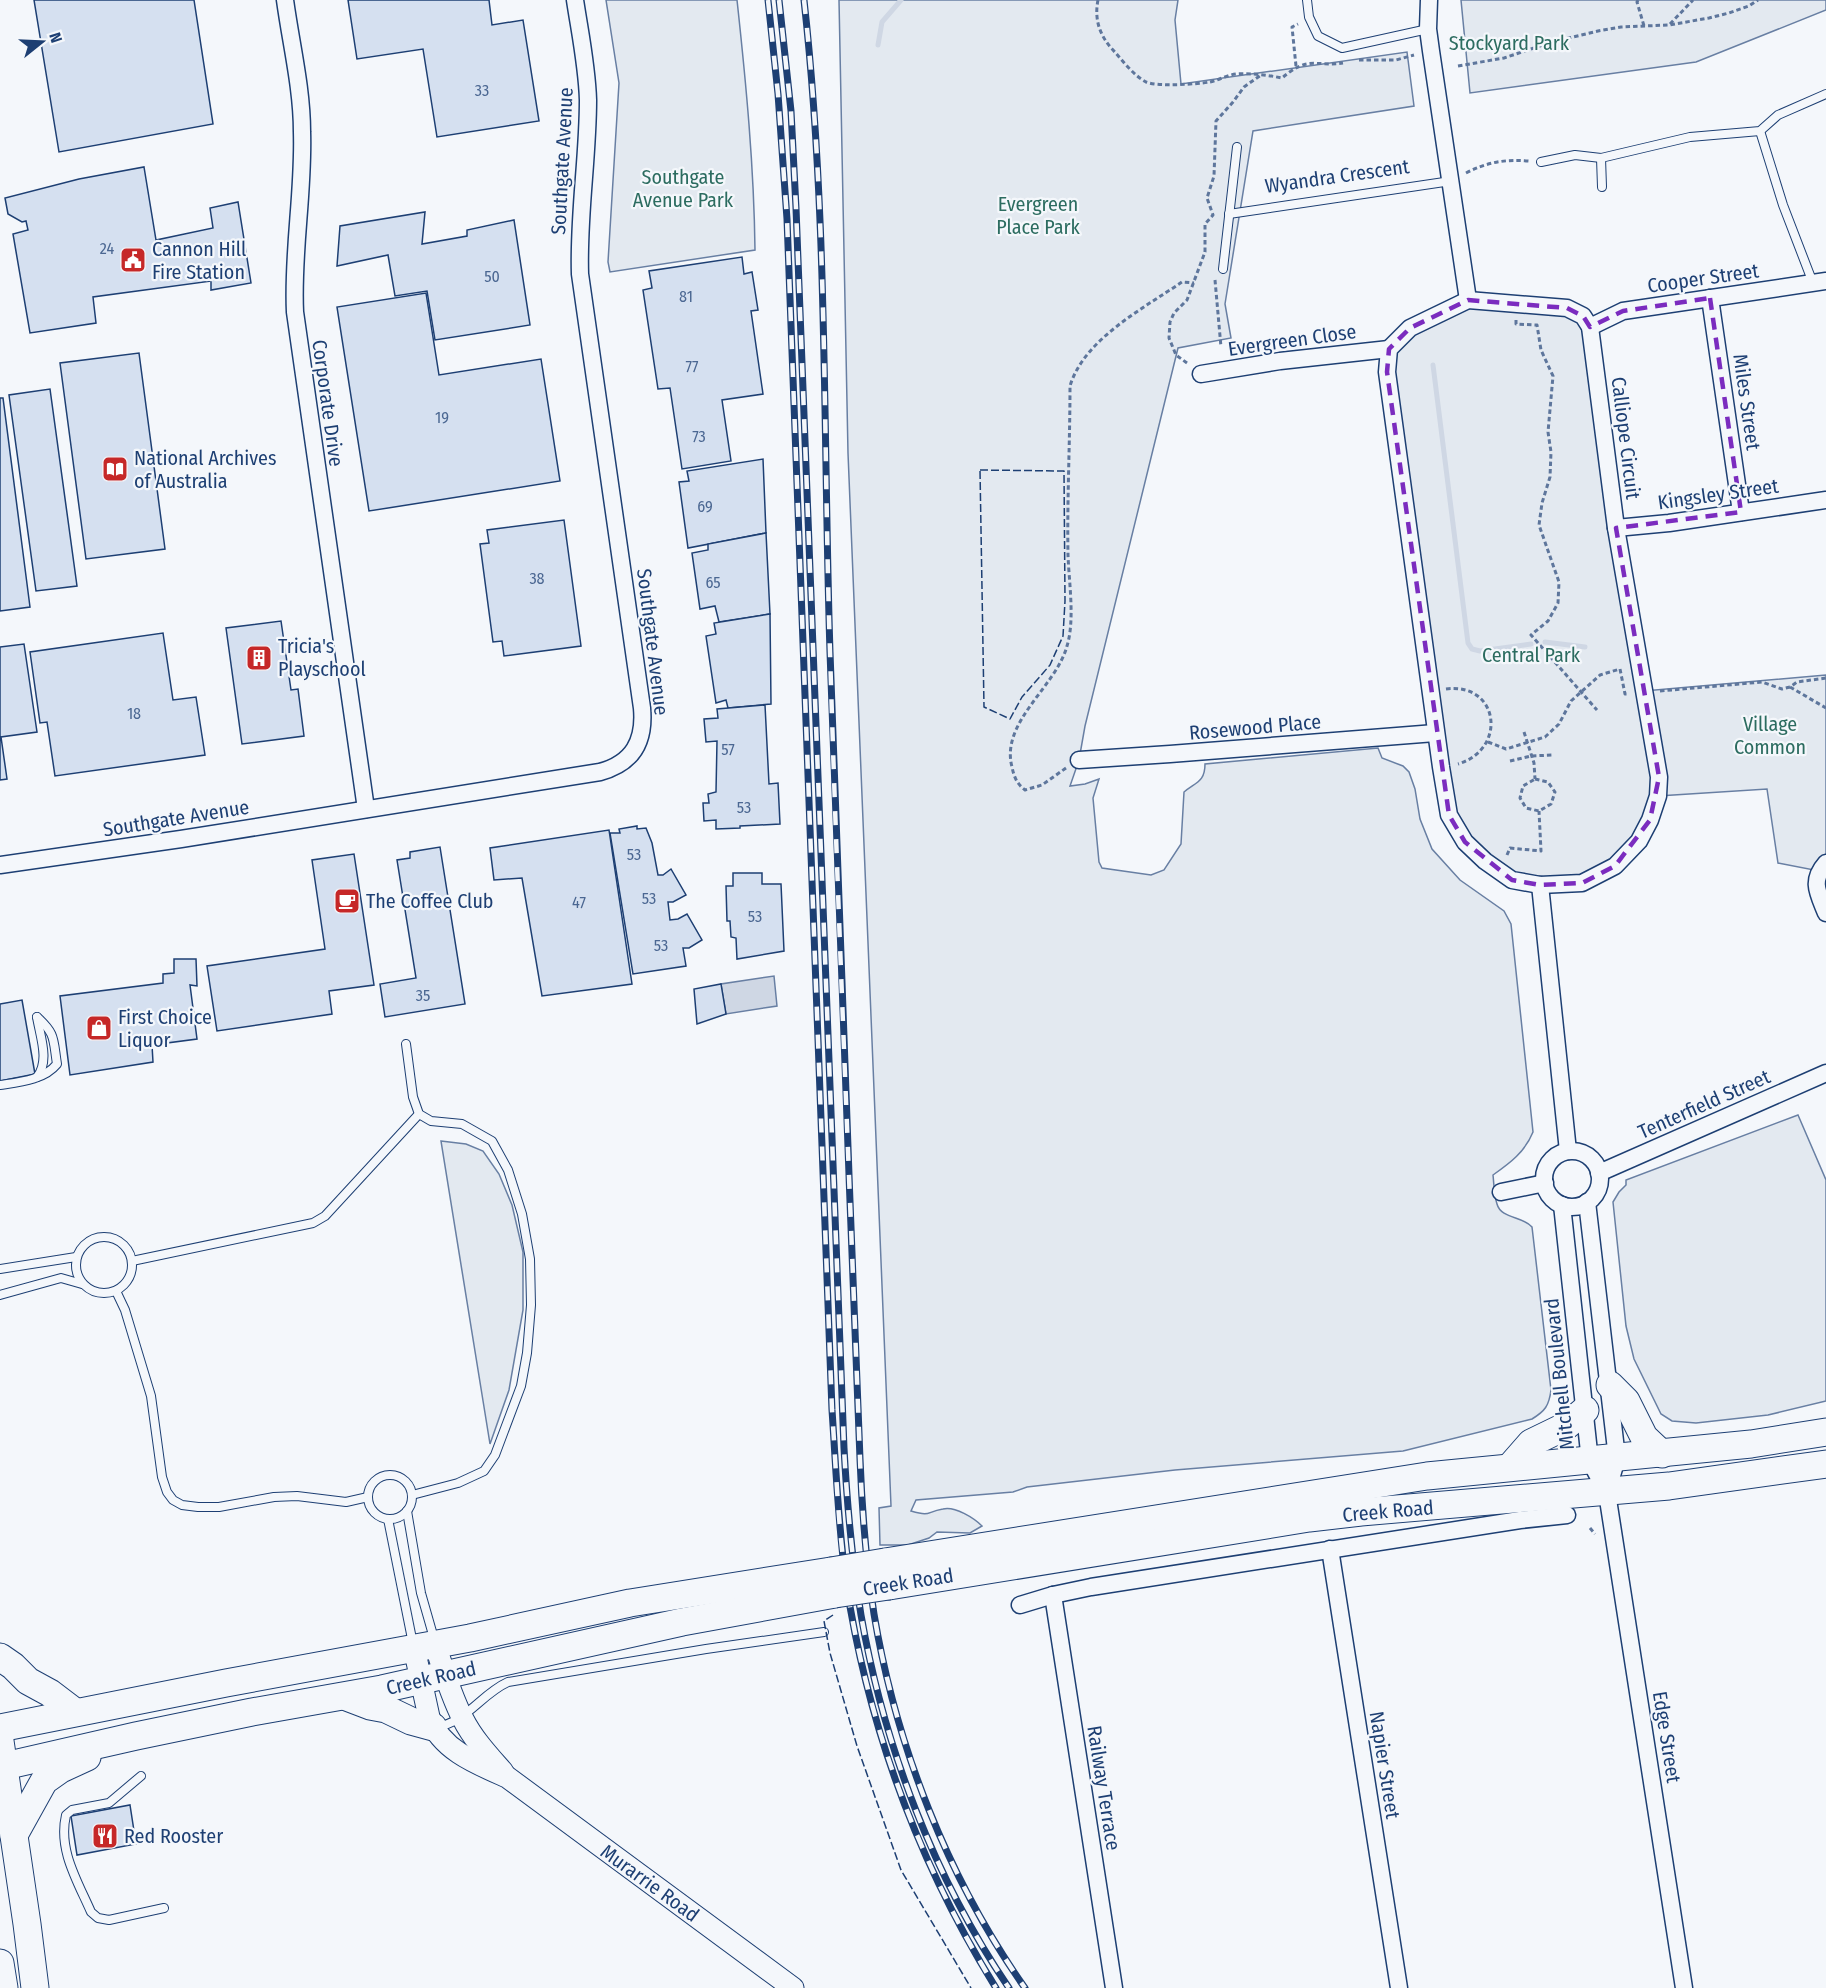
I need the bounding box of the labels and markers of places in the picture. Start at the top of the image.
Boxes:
place label: Cannon Hill Fire Station [152,237,246,284]
public building icon: Cannon Hill Fire Station [118,245,148,275]
place label: National Archives of Australia [134,446,276,493]
library icon: National Archives of Australia [100,454,130,484]
place label: Tricia's Playschool [278,634,366,681]
building icon: Tricia's Playschool [244,643,274,673]
cafe icon: The Coffee Club [332,886,362,916]
place label: The Coffee Club [366,889,494,913]
place label: First Choice Liquor [118,1005,212,1052]
shop icon: First Choice Liquor [84,1013,114,1043]
restaurant icon: Red Rooster [90,1821,120,1851]
place label: Red Rooster [124,1824,223,1848]

